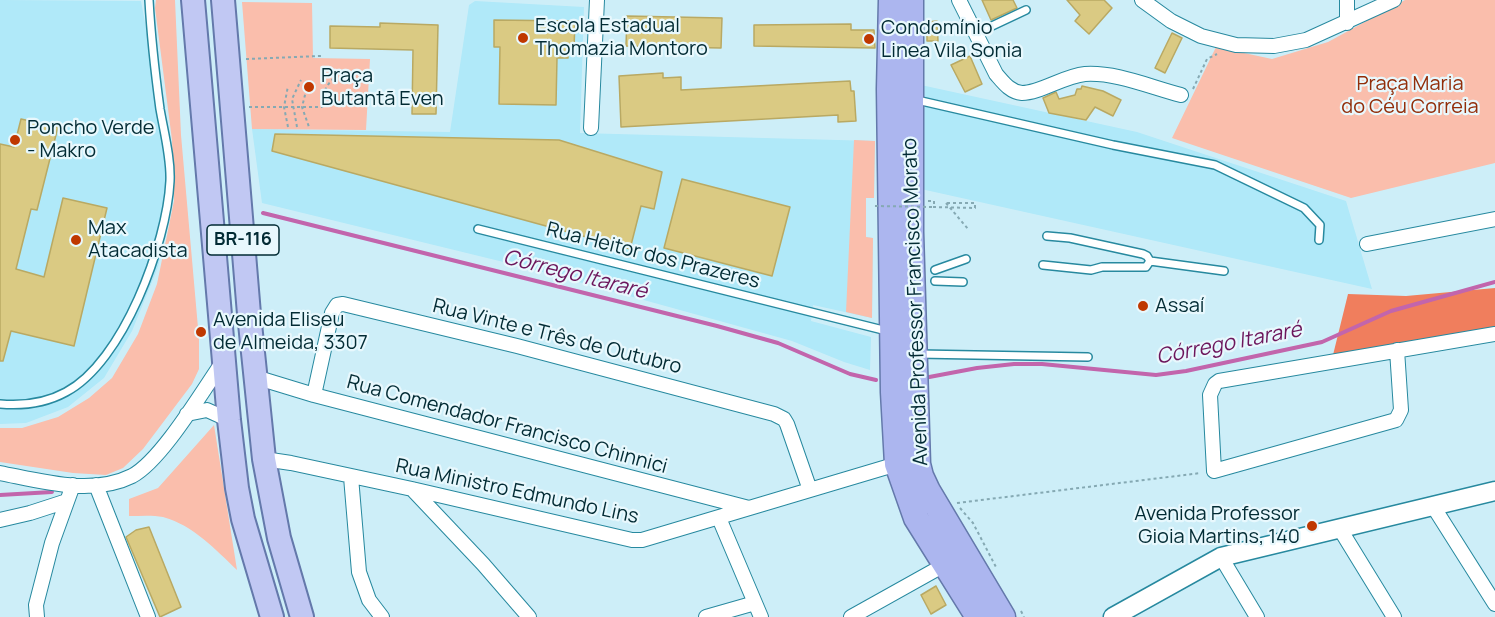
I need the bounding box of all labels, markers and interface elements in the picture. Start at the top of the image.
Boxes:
place label: Escola Estadual Thomazia Montoro [535,14,708,61]
place label: Condomínio Linea Vila Sonia [881,16,1022,63]
marker: Escola Estadual Thomazia Montoro [516,31,530,45]
marker: Condomínio Linea Vila Sonia [862,32,876,46]
place label: Praça Butantã Even [321,64,444,111]
park label: Praça Maria do Céu Correia [1341,72,1479,119]
marker: Praça Butantã Even [302,80,316,94]
place label: Poncho Verde - Makro [27,116,155,163]
marker: Poncho Verde - Makro [8,133,22,147]
street label: Avenida Professor Francisco Morato [898,138,934,466]
place label: Max Atacadista [88,216,188,263]
street label: Rua Heitor dos Prazeres [544,218,762,294]
road number: BR-116 [207,225,279,255]
marker: Max Atacadista [69,233,83,247]
water label: Córrego Itararé [500,245,650,305]
street label: Rua Vinte e Três de Outubro [430,294,684,380]
place label: Assaí [1155,294,1204,318]
marker: Assaí [1136,299,1150,313]
place label: Avenida Eliseu de Almeida, 3307 [213,308,368,355]
water label: Córrego Itararé [1154,318,1304,370]
marker: Avenida Eliseu de Almeida, 3307 [194,325,208,339]
street label: Rua Comendador Francisco Chinnici [344,371,670,479]
street label: Rua Ministro Edmundo Lins [393,454,641,530]
place label: Avenida Professor Gioia Martins, 140 [1134,502,1300,549]
marker: Avenida Professor Gioia Martins, 140 [1305,519,1319,533]

